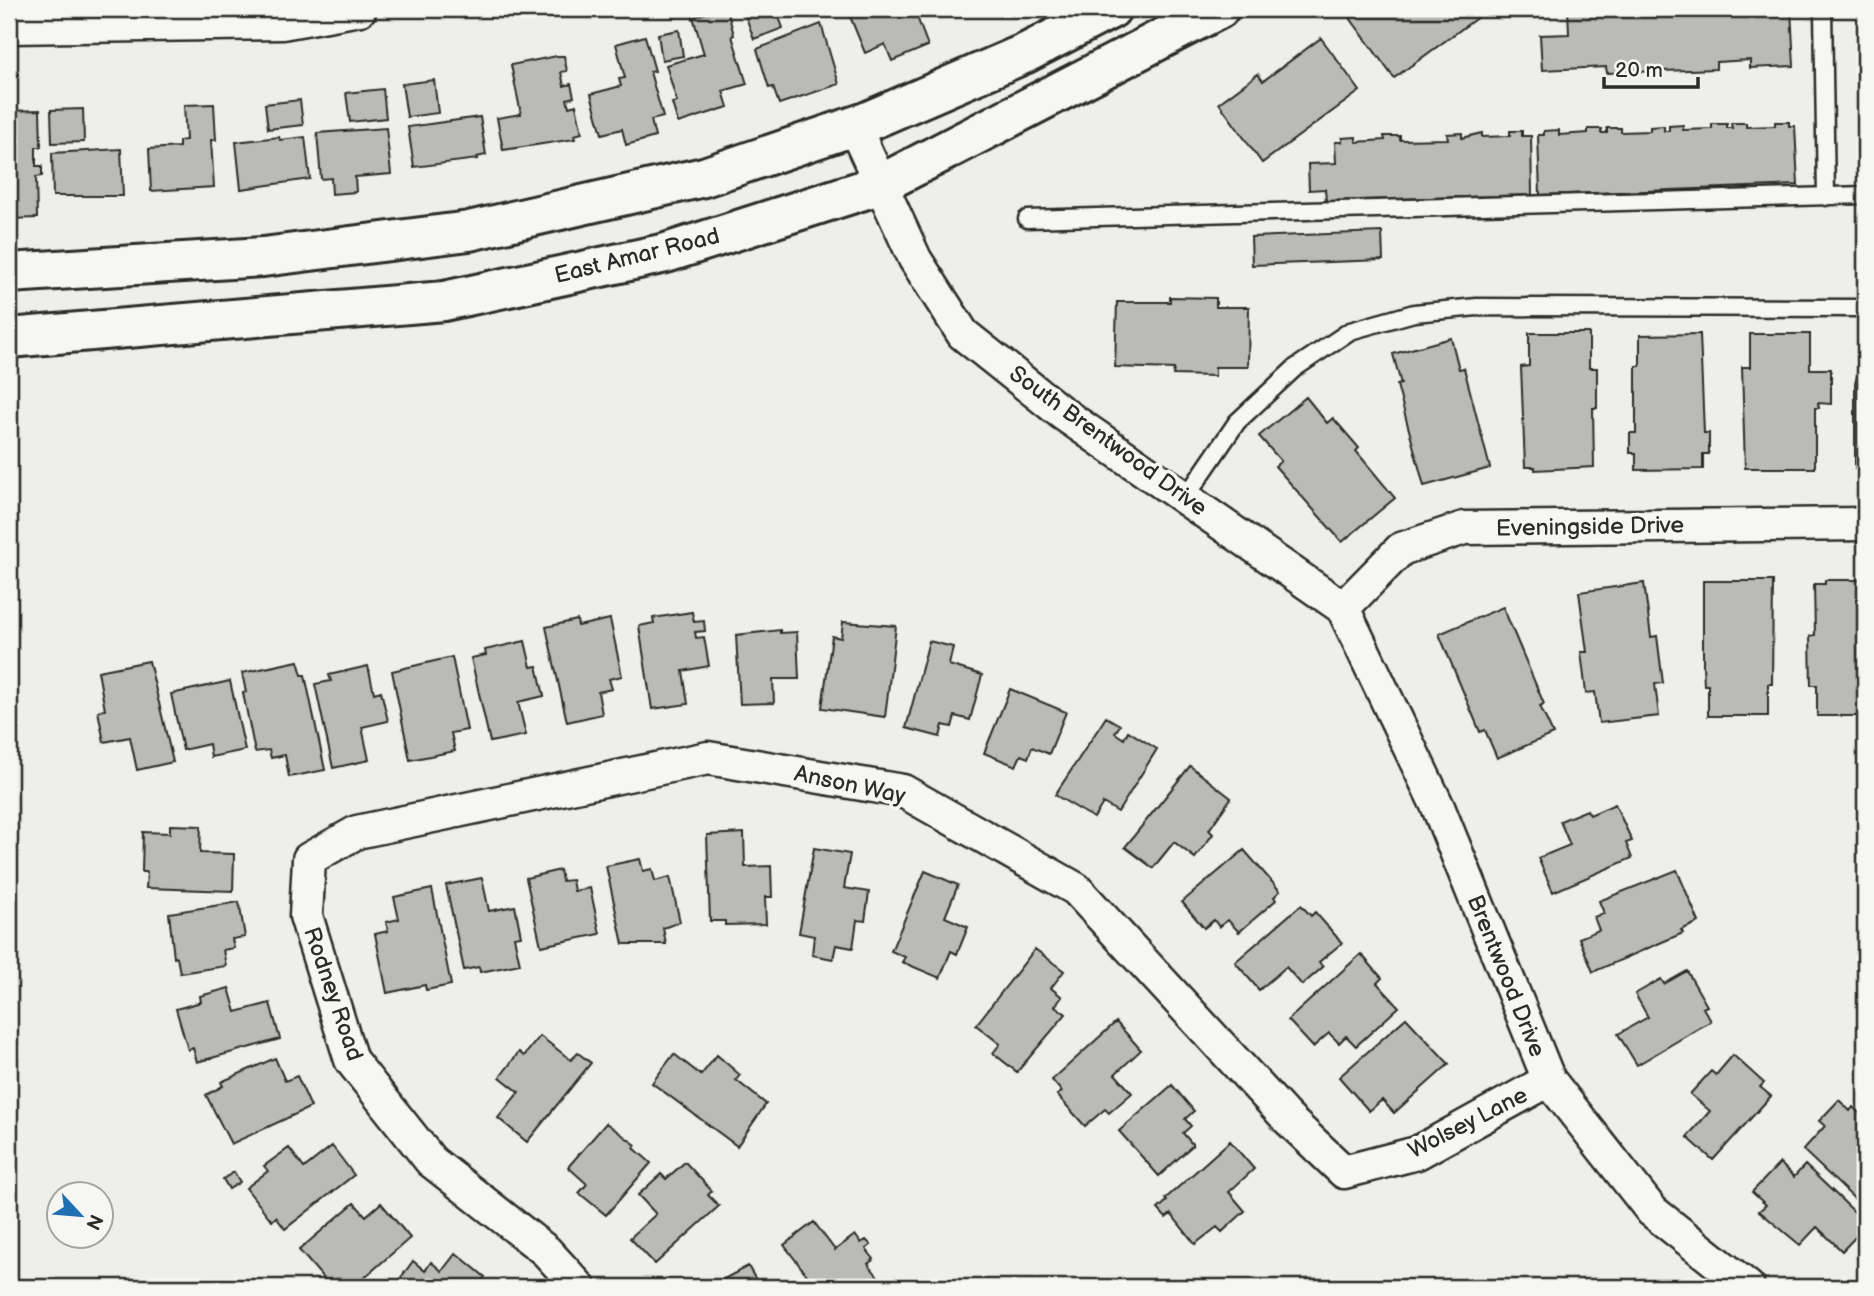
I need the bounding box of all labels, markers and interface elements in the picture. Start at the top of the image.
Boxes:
scale bar [1604,46,1699,90]
text: 20 m [1615,58,1663,83]
street label: East Amar Road [552,222,722,290]
street label: South Brentwood Drive [1004,360,1212,522]
street label: Eveningside Drive [1496,511,1684,543]
street label: Anson Way [792,760,909,811]
street label: Brentwood Drive [1461,891,1551,1061]
street label: Rodney Road [297,923,369,1065]
street label: Wolsey Lane [1404,1081,1532,1165]
north arrow [46,1180,116,1250]
text: N [80,1210,107,1233]

